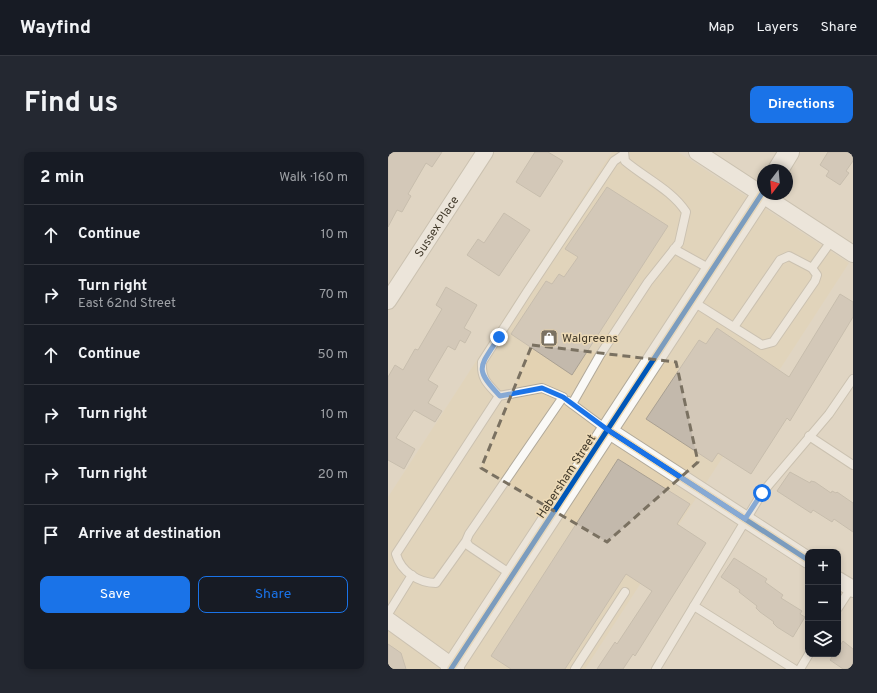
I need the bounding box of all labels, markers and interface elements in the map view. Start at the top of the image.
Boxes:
text: Wayfind [20,16,91,40]
text: Map [708,19,734,36]
text: Layers [756,19,798,36]
text: Share [820,19,857,36]
text: Find us [24,86,118,122]
button: Directions [750,86,853,123]
north arrow [757,164,793,200]
text: 2 min [40,167,84,189]
text: Walk · 160 m [279,170,348,186]
street label: Sussex Place [412,193,463,261]
icon: ahead [40,224,62,246]
text: Continue [78,225,140,244]
text: 10 m [321,227,348,243]
text: Turn right [78,277,147,296]
icon: right [40,284,62,306]
text: 70 m [319,287,348,303]
text: East 62nd Street [78,296,176,312]
route end [490,328,508,346]
shop icon: Walgreens [539,328,559,348]
place label: Walgreens [562,331,618,347]
icon: ahead [40,344,62,366]
text: Continue [78,345,140,364]
text: 50 m [318,347,348,363]
icon: right [40,404,62,426]
text: Turn right [78,405,147,424]
text: 10 m [321,407,348,423]
street label: Habersham Street [534,431,600,522]
icon: right [40,464,62,486]
text: Turn right [78,465,147,484]
text: 20 m [318,467,348,483]
route start [753,484,771,502]
icon: arrive [40,524,62,546]
text: Arrive at destination [78,525,221,544]
map controls [805,549,841,657]
button: + [805,549,841,585]
button: Save [40,576,190,613]
button: Share [198,576,348,613]
button: − [805,585,841,621]
button: layers [805,621,841,657]

